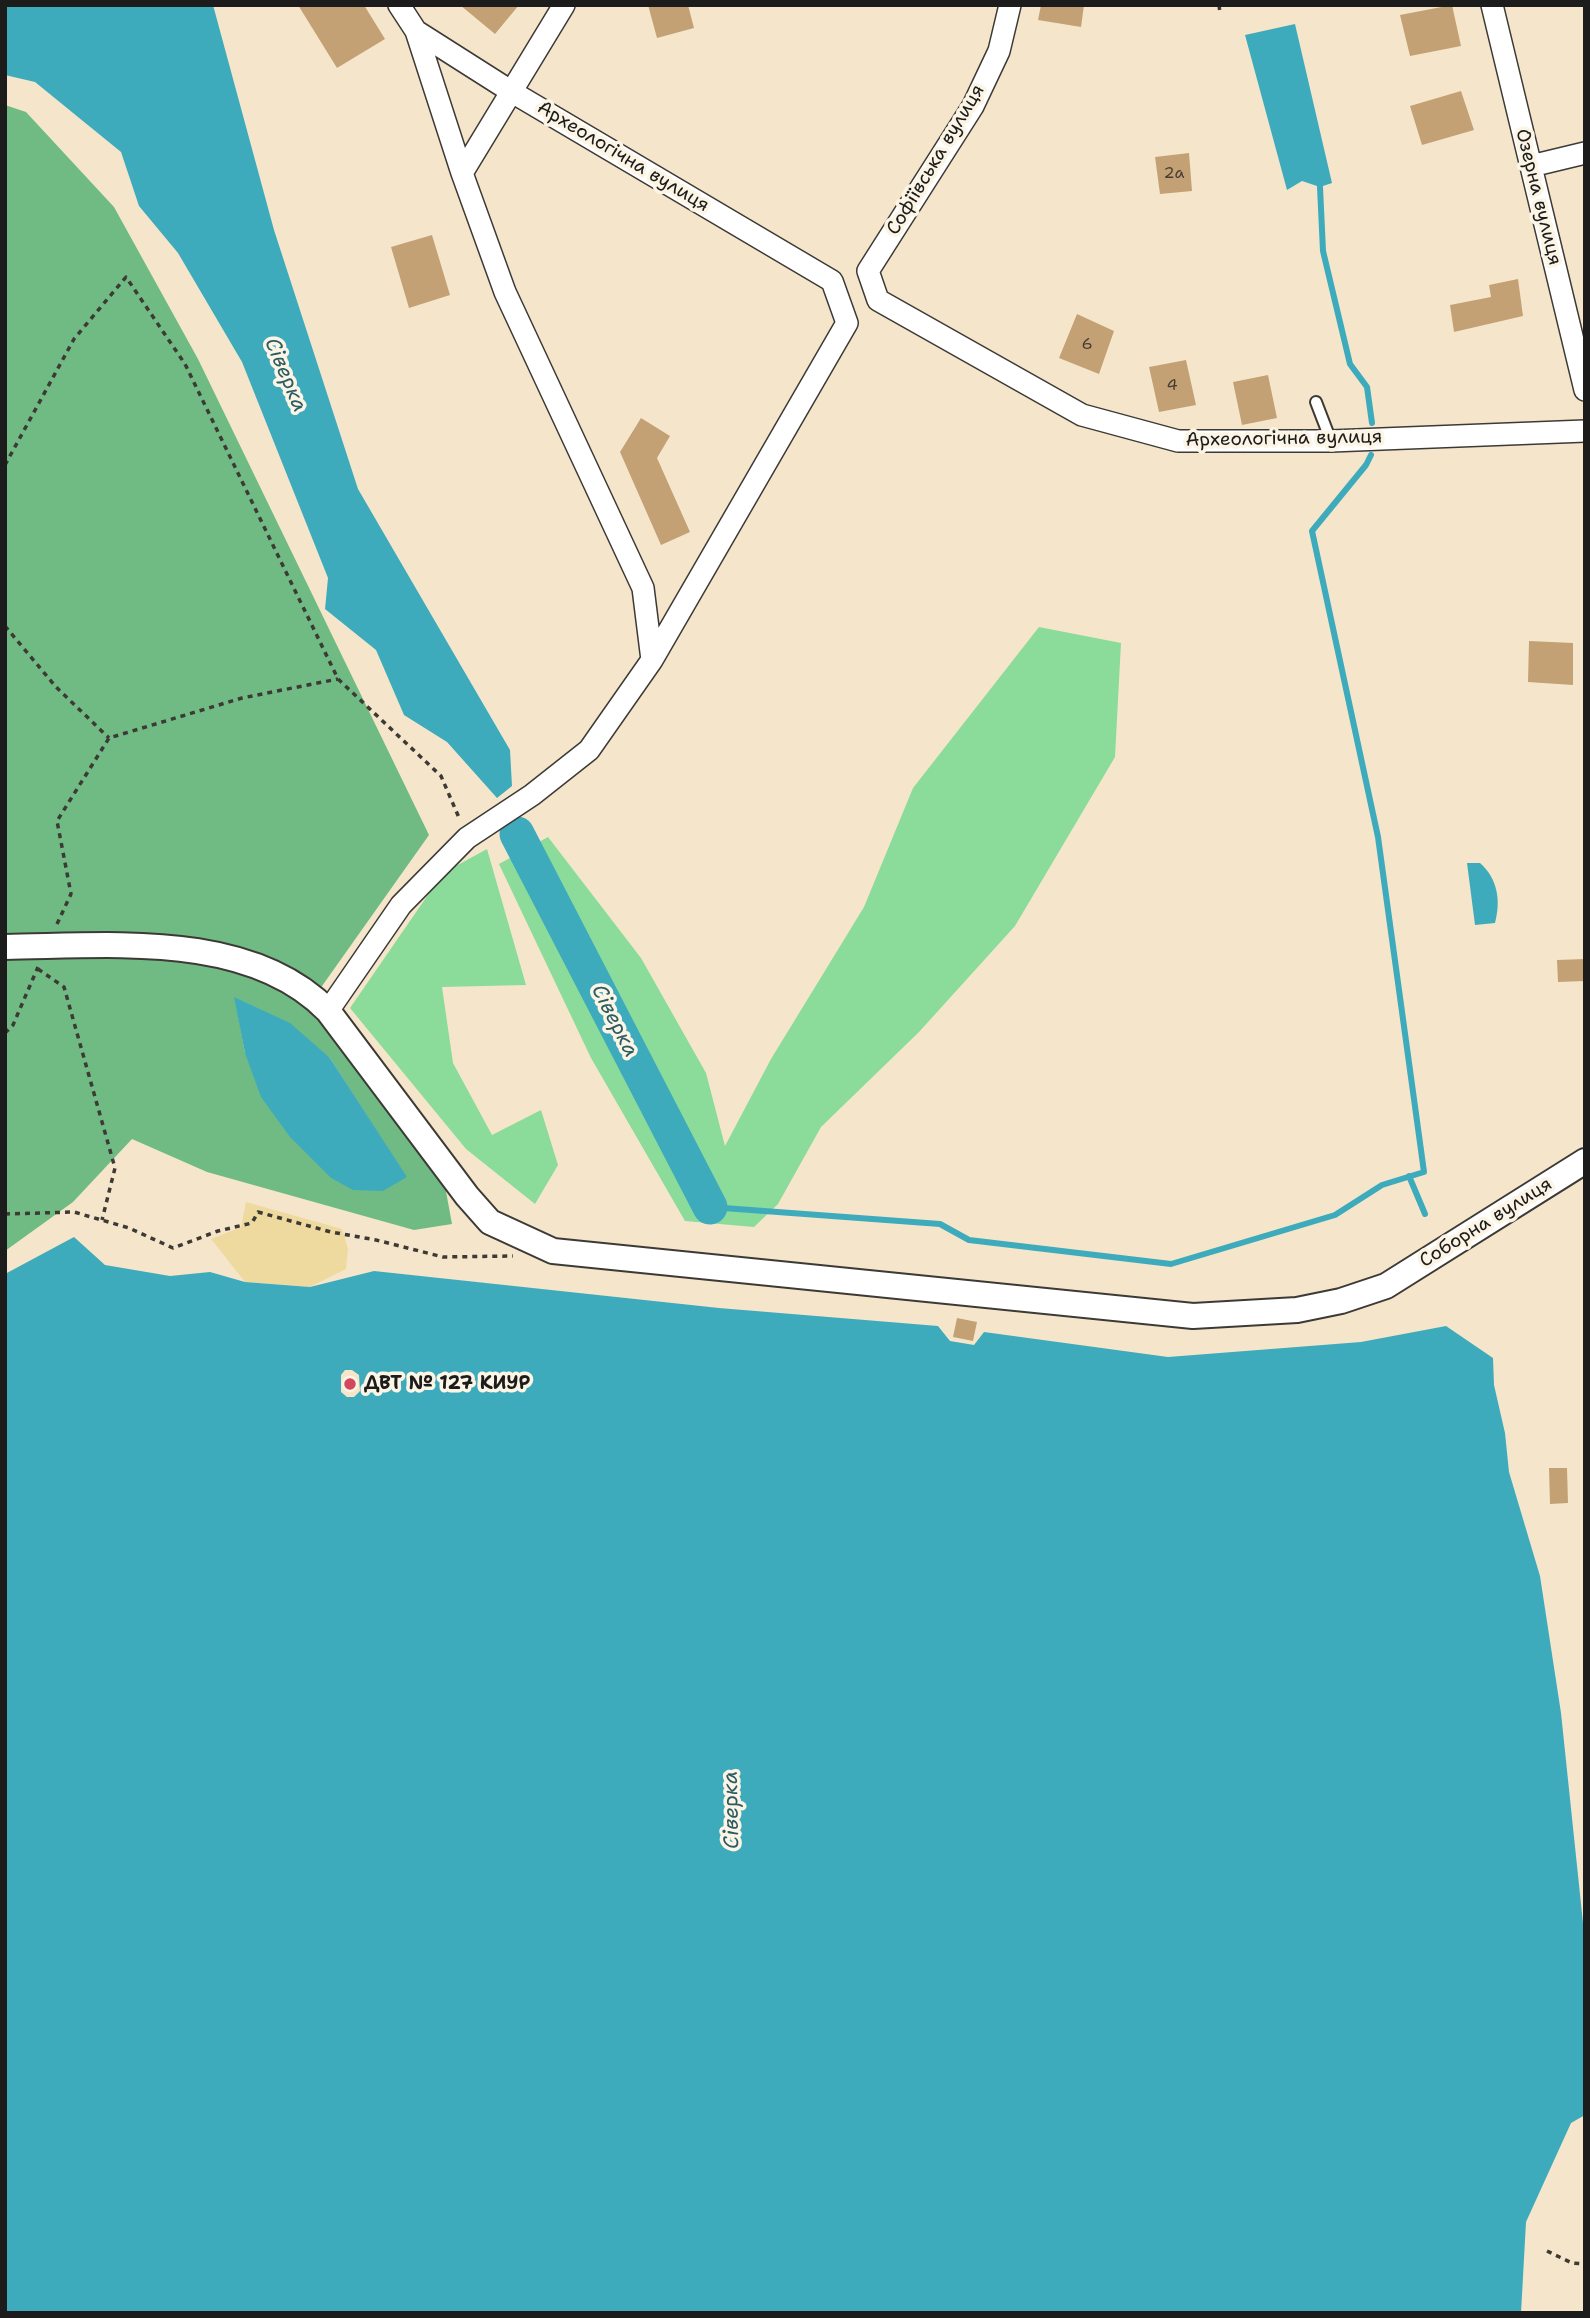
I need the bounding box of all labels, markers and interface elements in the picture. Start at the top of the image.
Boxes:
street label: Софіївська вулиця [882,81,990,239]
street label: Археологічна вулиця [533,97,713,217]
street label: Озерна вулиця [1510,126,1566,268]
house number: 2а [1163,164,1185,184]
water label: Сіверка [258,334,312,416]
house number: 6 [1081,335,1093,355]
house number: 4 [1166,376,1178,396]
street label: Археологічна вулиця [1185,426,1383,452]
water label: Сіверка [585,980,643,1062]
street label: Соборна вулиця [1416,1173,1556,1273]
place label: ДВТ № 127 КИУР [364,1373,530,1395]
marker: ДВТ № 127 КИУР [342,1376,358,1392]
water label: Сіверка [719,1771,745,1849]

